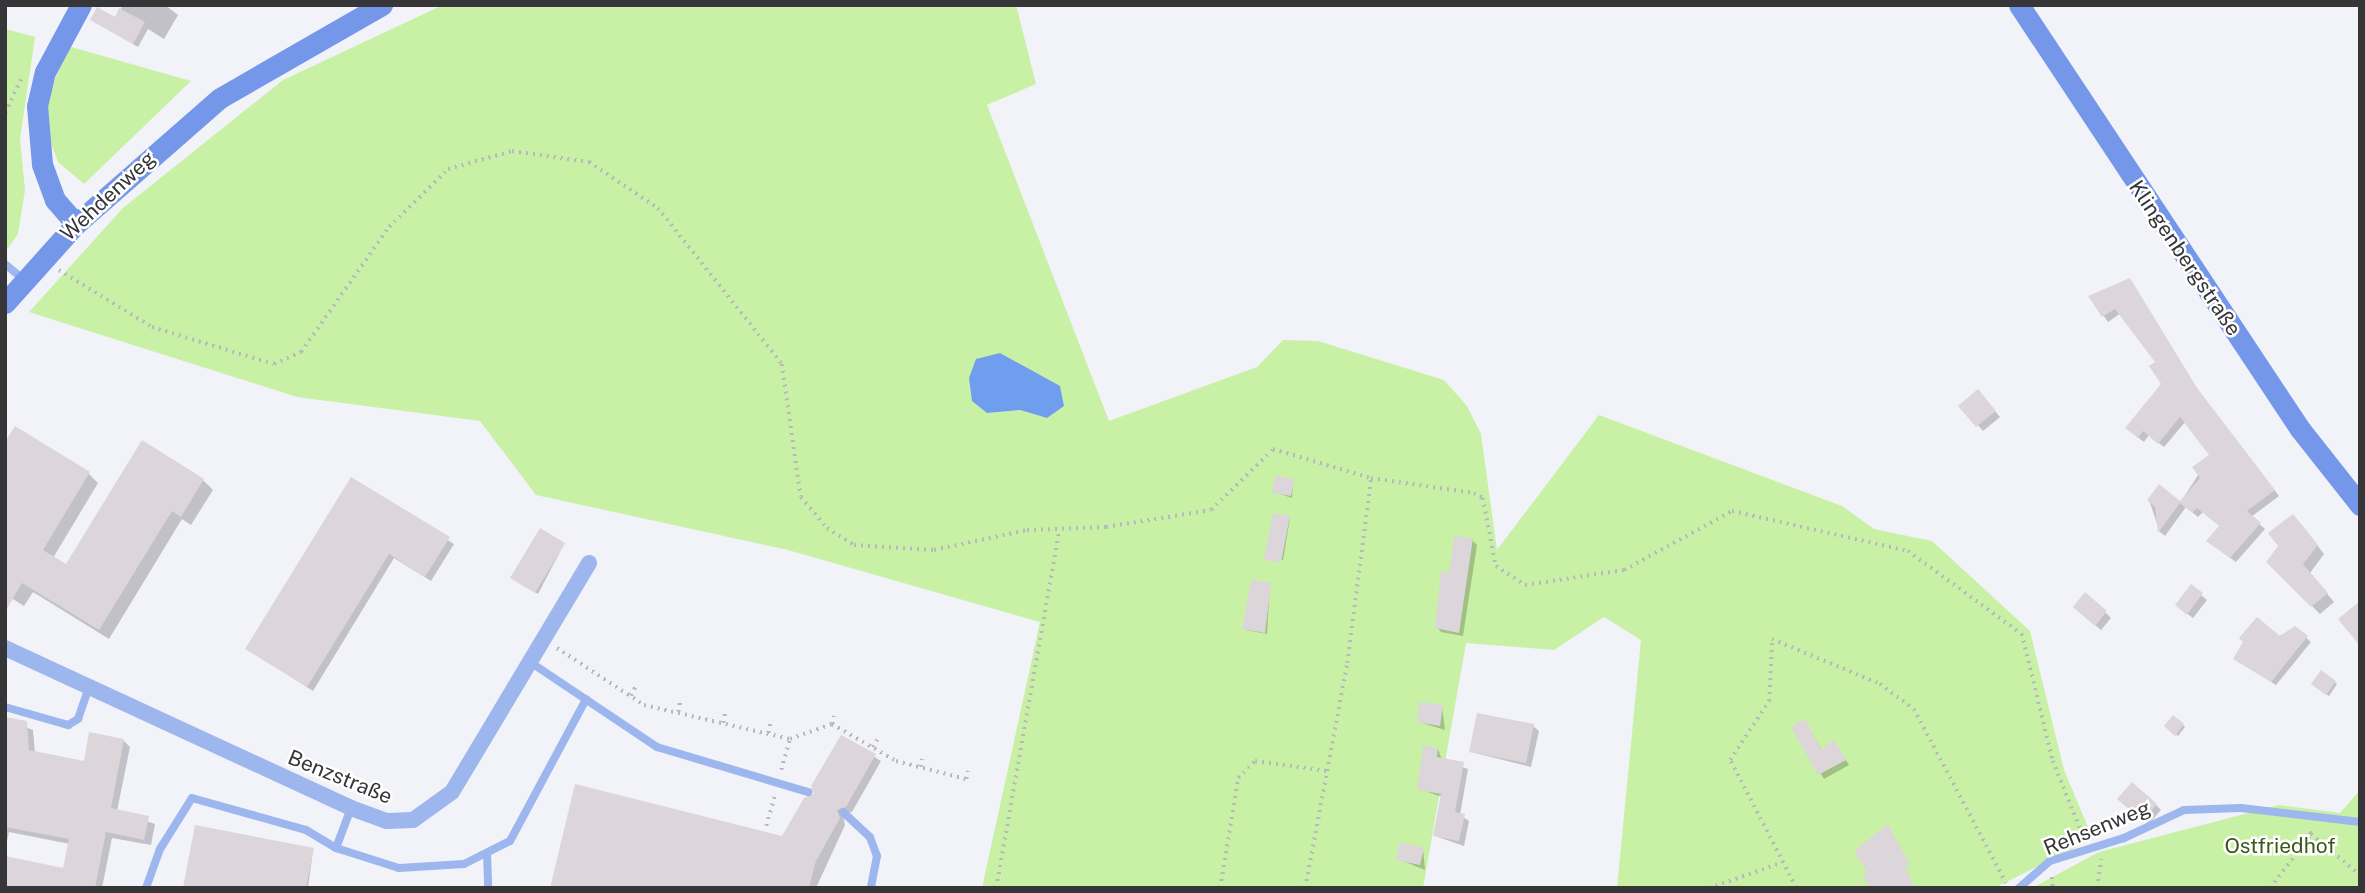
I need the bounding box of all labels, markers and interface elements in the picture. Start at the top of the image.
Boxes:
street label: Wehdenweg [55,146,161,246]
street label: Klingenbergstraße [2124,176,2246,340]
street label: Benzstraße [284,745,396,809]
street label: Rehsenweg [2040,795,2154,861]
park label: Ostfriedhof [2224,833,2336,859]

